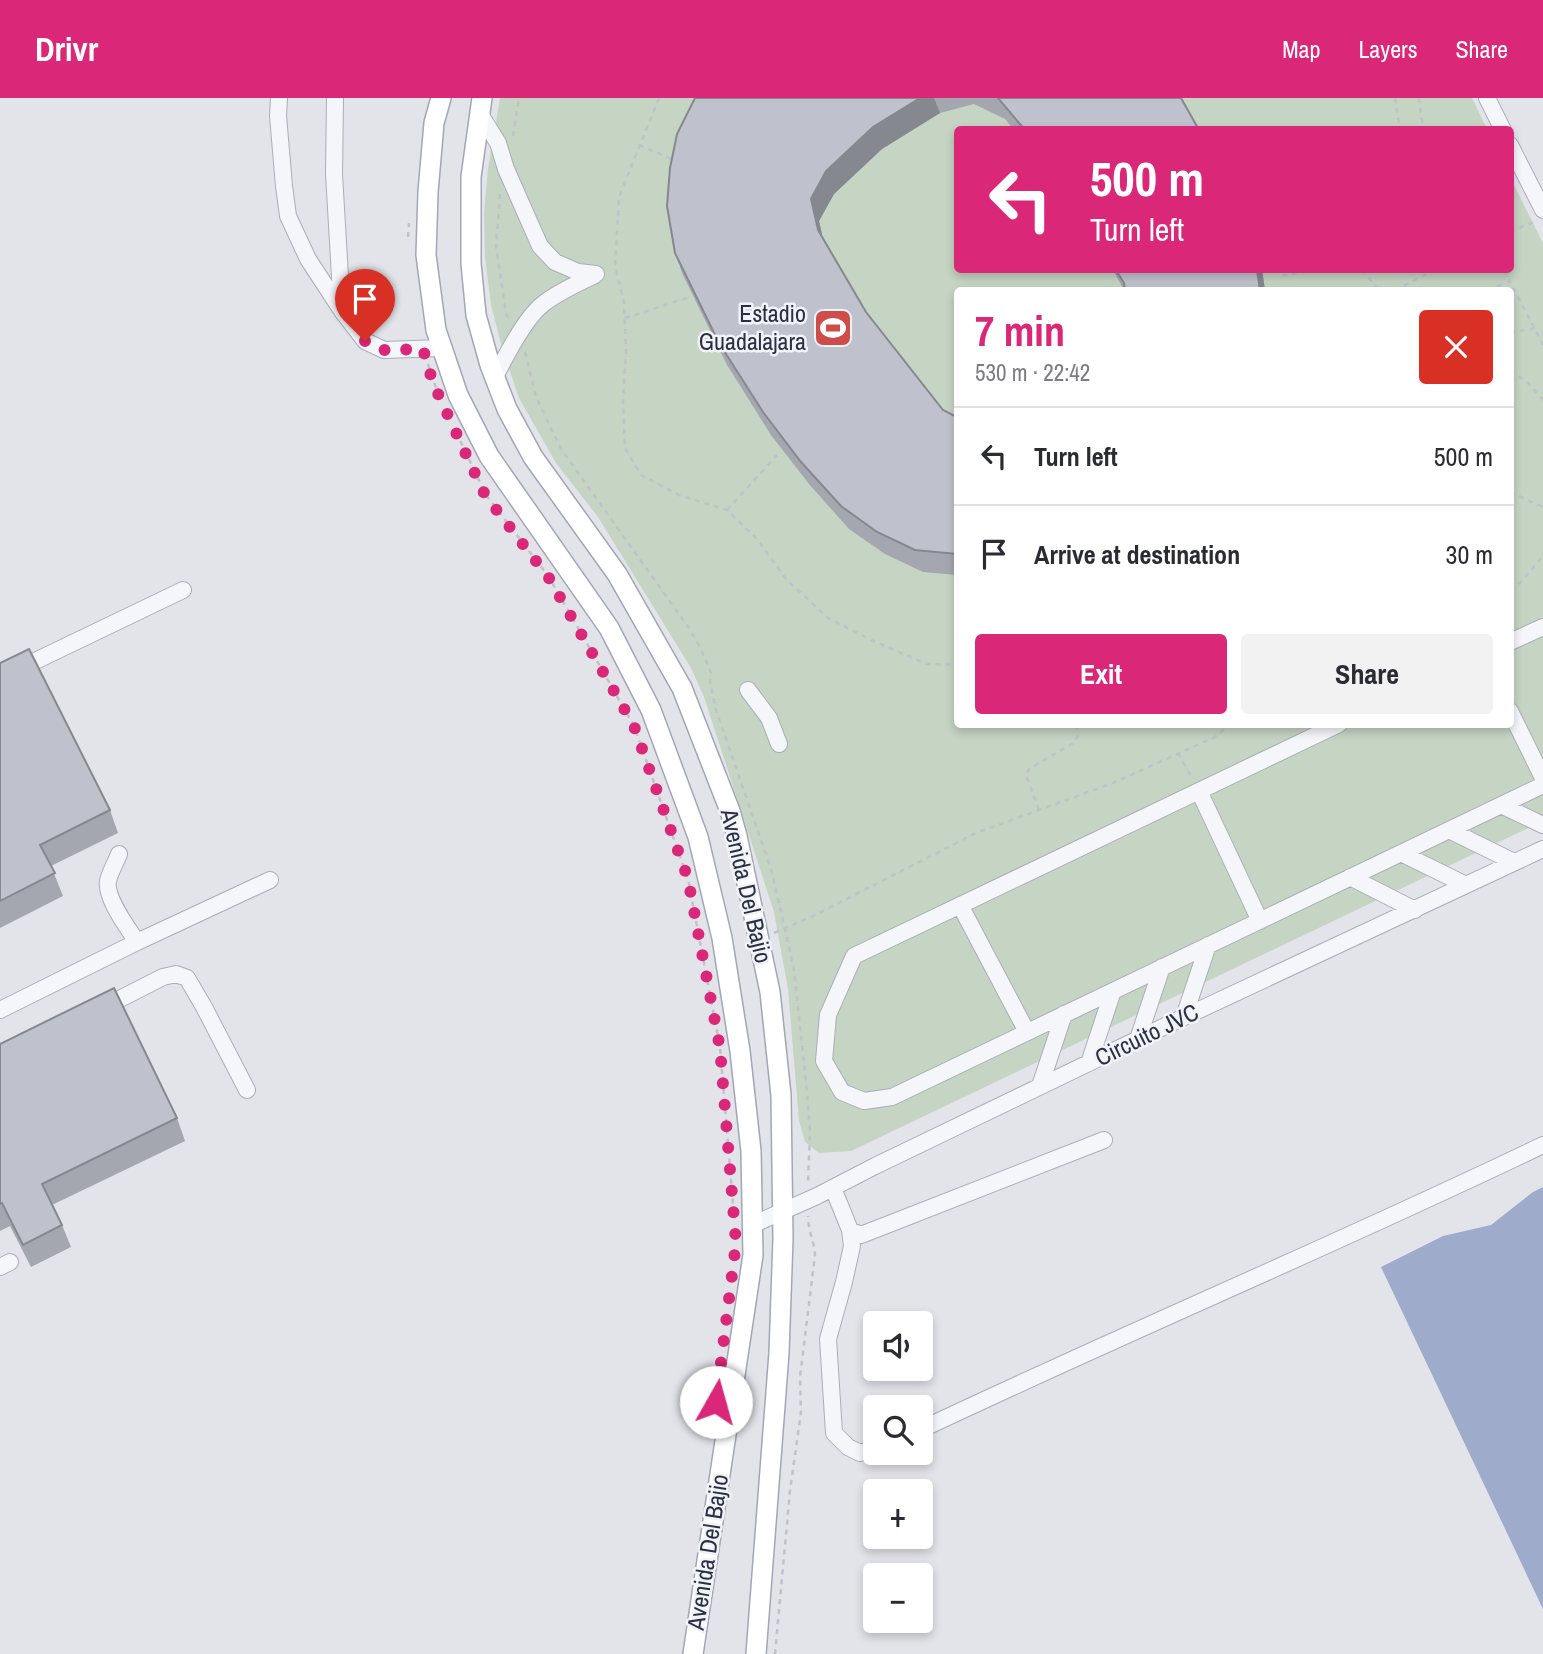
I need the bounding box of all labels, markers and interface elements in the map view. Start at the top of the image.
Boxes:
text: Drivr [35,27,98,71]
text: Map [1282,33,1320,65]
text: Layers [1358,33,1417,65]
text: Share [1455,33,1508,65]
text: 500 m [1090,145,1204,211]
icon: left [975,154,1066,245]
text: Turn left [1090,208,1184,251]
pin [335,269,395,341]
icon: arrive [346,280,384,318]
place label: Estadio Guadalajara [699,297,806,357]
text: 7 min [975,303,1065,359]
sports icon: Estadio Guadalajara [812,307,854,349]
button: close [1419,310,1493,384]
text: 530 m · 22:42 [975,357,1090,388]
icon: left [975,437,1013,475]
text: Turn left [1034,439,1118,474]
text: 500 m [1434,439,1493,474]
icon: arrive [975,535,1013,573]
text: Arrive at destination [1034,537,1240,572]
text: 30 m [1446,537,1493,572]
button: Exit [975,634,1227,714]
button: Share [1241,634,1493,714]
street label: Avenida Del Bajio [713,805,780,966]
street label: Circuito JVC [1089,995,1204,1073]
map controls [863,1311,933,1633]
button: sound [863,1311,933,1381]
position arrow [679,1365,753,1439]
button: search [863,1395,933,1465]
street label: Avenida Del Bajio [679,1472,735,1633]
button: + [863,1479,933,1549]
button: − [863,1563,933,1633]

